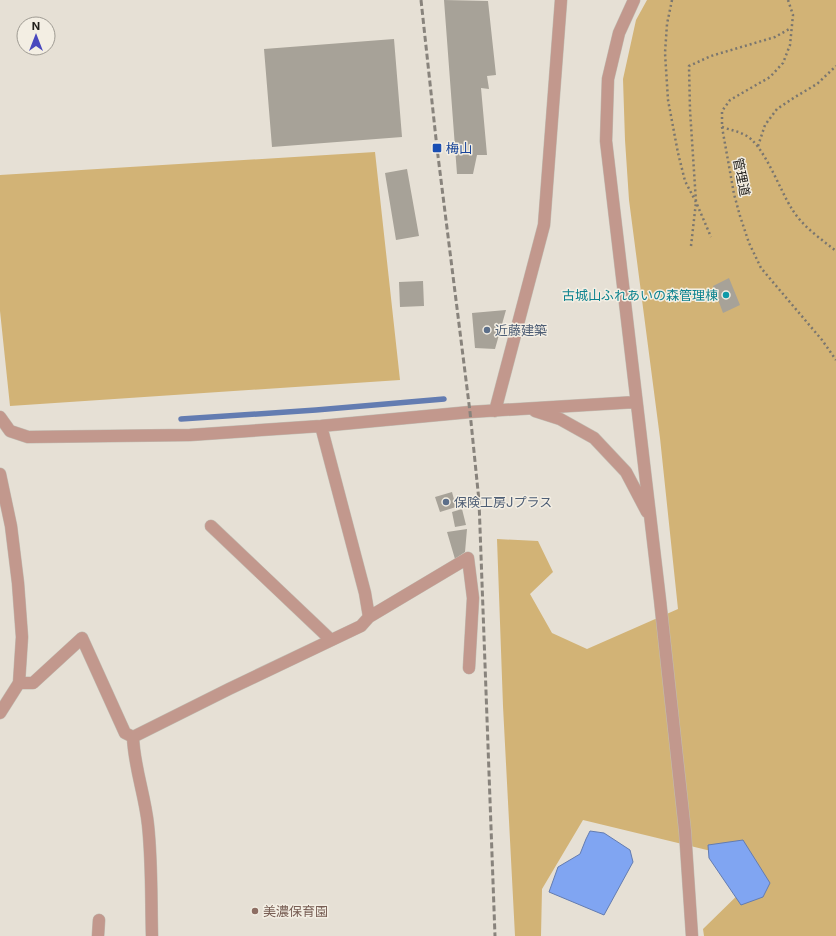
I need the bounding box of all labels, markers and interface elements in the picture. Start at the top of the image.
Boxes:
north arrow [16,16,56,56]
text: N [32,19,40,33]
place label: 梅山 [446,140,472,156]
marker: 梅山 [431,142,443,154]
street label: 管理道 [730,156,754,198]
place label: 古城山ふれあいの森管理棟 [562,287,718,303]
marker: 古城山ふれあいの森管理棟 [721,290,731,300]
place label: 近藤建築 [495,322,547,338]
marker: 近藤建築 [482,325,492,335]
place label: 保険工房Jプラス [454,494,552,510]
marker: 保険工房Jプラス [441,497,451,507]
place label: 美濃保育園 [263,903,328,919]
marker: 美濃保育園 [250,906,260,916]

